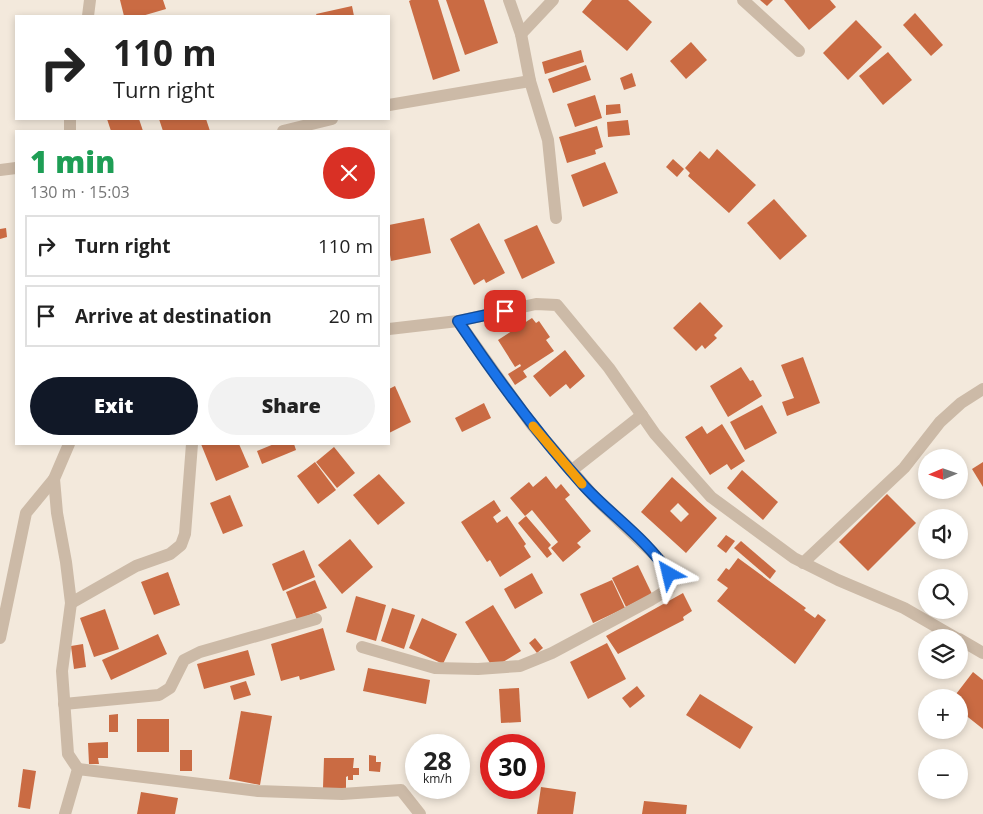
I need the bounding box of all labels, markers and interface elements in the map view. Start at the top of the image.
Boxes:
text: 110 m [113,29,217,76]
icon: right [30,35,95,100]
text: Turn right [113,74,215,104]
text: 1 min [30,141,115,182]
button: close [323,147,375,199]
text: 130 m · 15:03 [30,181,130,203]
icon: right [32,232,60,260]
text: Turn right [75,233,170,259]
text: 110 m [318,233,373,259]
pin [484,290,526,332]
icon: arrive [491,297,519,325]
icon: arrive [32,302,60,330]
text: Arrive at destination [75,303,272,329]
text: 20 m [329,303,373,329]
button: Exit [30,377,198,435]
button: Share [208,377,375,435]
north arrow [918,449,968,499]
map controls [918,449,968,799]
button: sound [918,509,968,559]
position arrow [642,547,694,599]
button: search [918,569,968,619]
button: layers [918,629,968,679]
button: + [918,689,968,739]
speed limit sign: 30 [480,734,545,799]
text: 28 [423,743,452,777]
button: − [918,749,968,799]
text: km/h [423,770,452,787]

